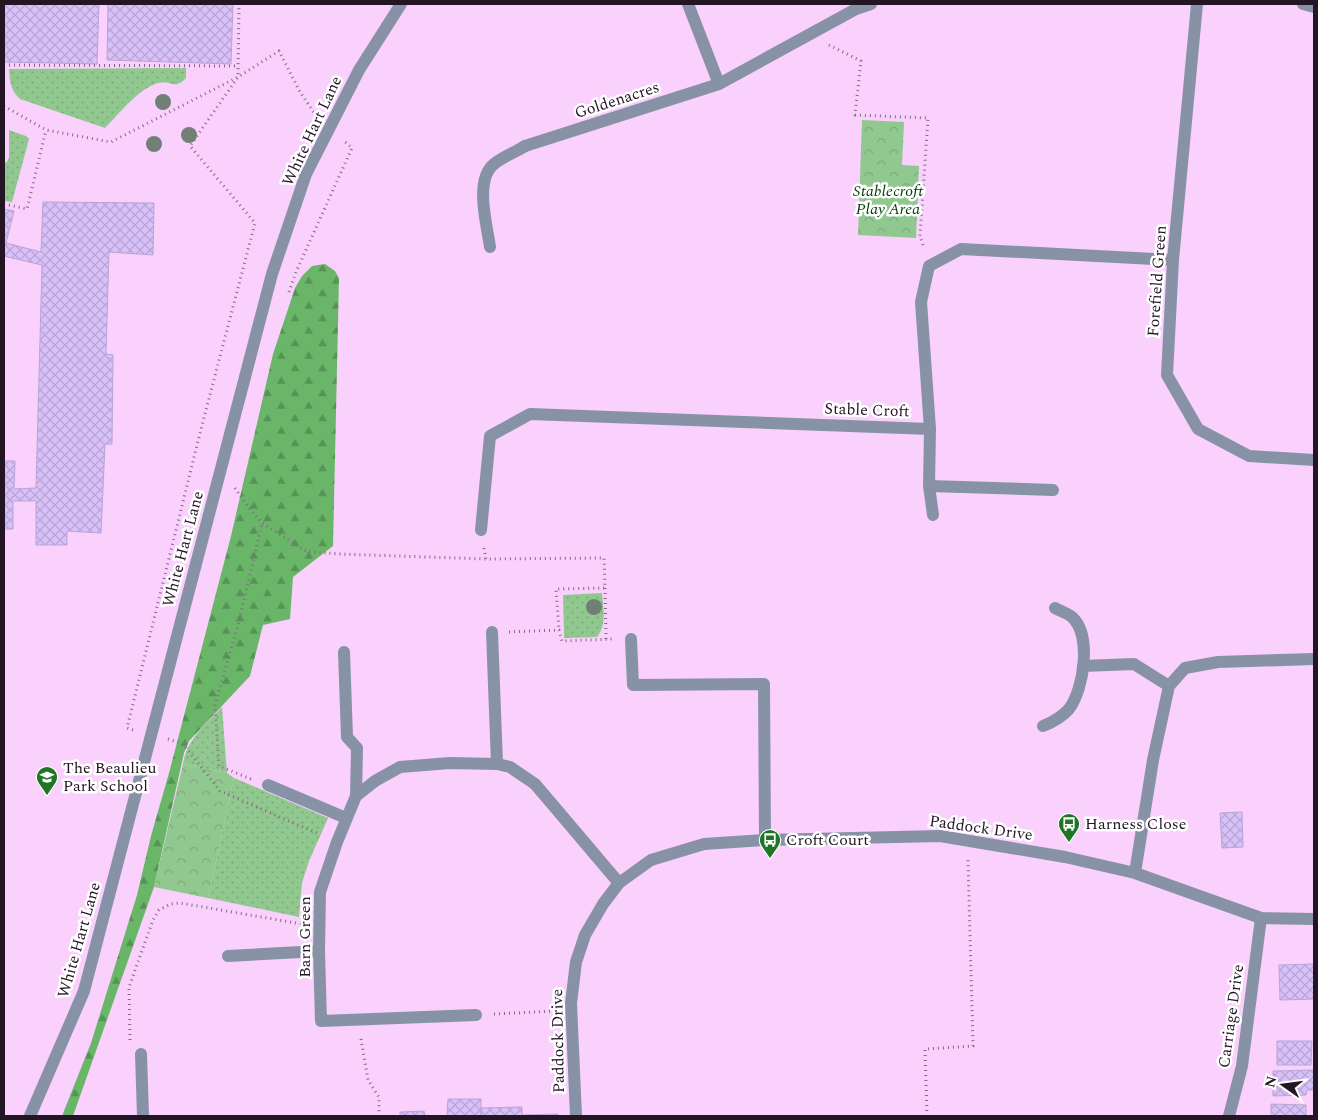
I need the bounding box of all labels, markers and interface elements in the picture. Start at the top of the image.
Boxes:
street label: White Hart Lane [276,72,348,190]
street label: Goldenacres [571,75,663,125]
park label: Stablecroft Play Area [853,179,924,221]
street label: Forefield Green [1141,225,1173,337]
street label: Stable Croft [824,397,910,423]
street label: White Hart Lane [156,488,210,610]
place label: The Beaulieu Park School [63,756,157,798]
school or university icon: The Beaulieu Park School [35,765,59,796]
street label: Paddock Drive [928,809,1034,847]
bus stop icon: Harness Close [1057,812,1081,843]
place label: Harness Close [1085,812,1186,836]
bus stop icon: Croft Court [758,828,782,859]
place label: Croft Court [786,828,869,852]
street label: White Hart Lane [51,879,107,1001]
street label: Barn Green [293,896,317,978]
street label: Carriage Drive [1212,963,1250,1069]
street label: Paddock Drive [545,989,571,1093]
north arrow [1258,1060,1308,1110]
text: N [1259,1074,1282,1090]

